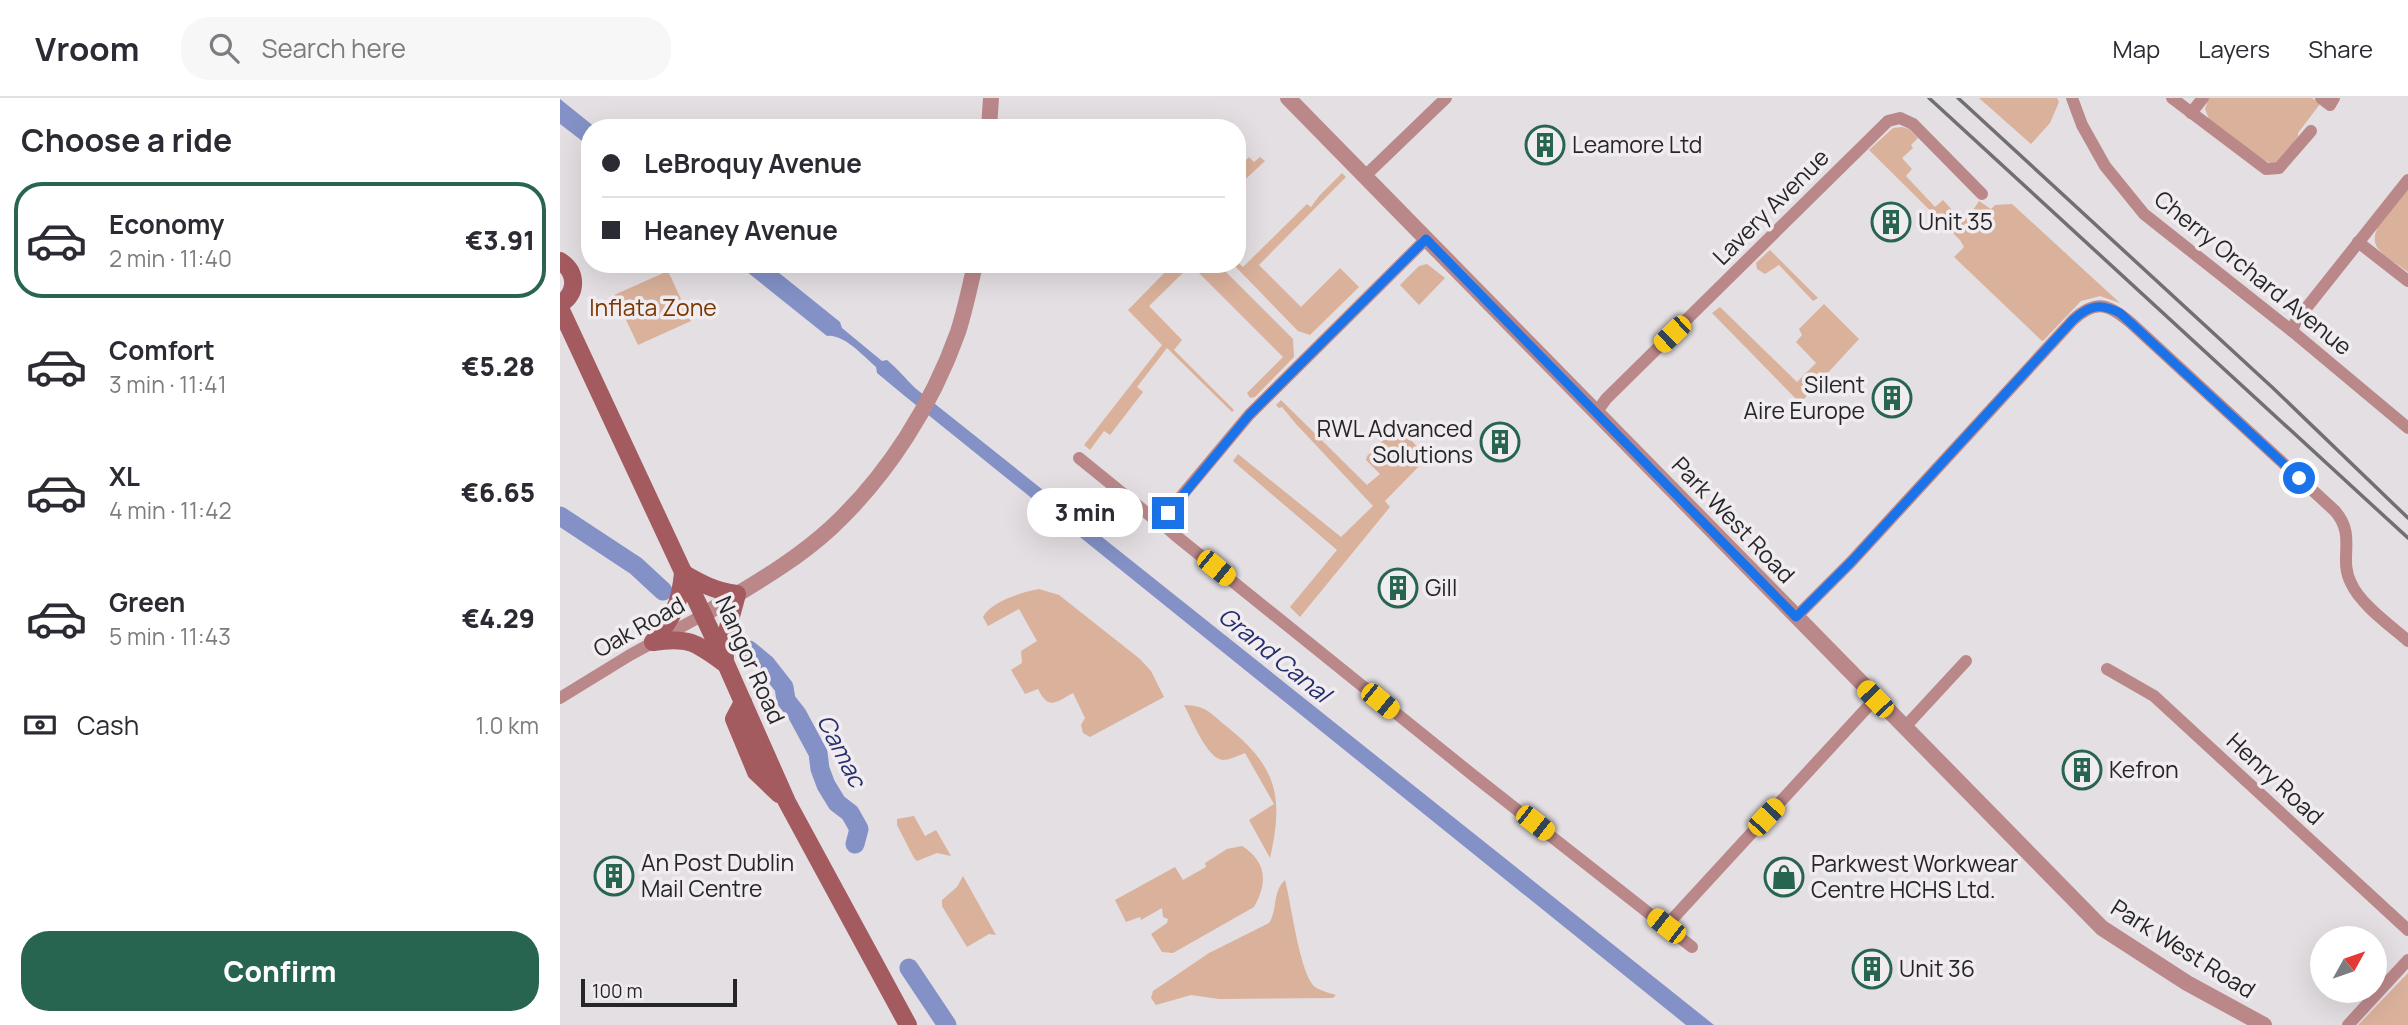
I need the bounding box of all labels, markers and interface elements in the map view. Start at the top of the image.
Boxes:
search box [181,17,671,80]
text: Vroom [35,26,139,71]
icon: search [205,29,243,67]
text: Search here [261,30,406,66]
text: Map [2113,32,2160,65]
text: Layers [2198,32,2270,65]
text: Share [2308,32,2373,65]
text: Choose a ride [21,118,232,162]
building icon: Leamore Ltd [1524,124,1566,166]
place label: Leamore Ltd [1572,128,1702,160]
street label: Lavery Avenue [1705,141,1835,271]
text: LeBroquy Avenue [644,145,862,181]
street label: Cherry Orchard Avenue [2148,183,2359,362]
building icon: Unit 35 [1870,201,1912,243]
place label: Unit 35 [1918,205,1993,237]
text: Economy [109,206,224,242]
icon: car [25,209,88,272]
text: Heaney Avenue [644,212,838,248]
text: €3.91 [465,222,535,258]
text: 2 min · 11:40 [109,242,232,274]
park label: Inflata Zone [589,291,717,323]
car [1650,312,1695,356]
text: Comfort [109,332,215,368]
icon: car [25,335,88,398]
text: €5.28 [461,348,535,384]
text: 3 min · 11:41 [109,368,227,400]
place label: Silent Aire Europe [1743,368,1865,426]
building icon: Silent Aire Europe [1871,377,1913,419]
place label: RWL Advanced Solutions [1317,412,1473,470]
building icon: RWL Advanced Solutions [1479,421,1521,463]
street label: Park West Road [1665,449,1802,590]
text: XL [109,458,140,494]
icon: car [25,461,88,524]
route start [2283,462,2315,494]
text: €6.65 [461,474,535,510]
callout: 3 min [1028,488,1144,538]
text: 4 min · 11:42 [109,494,232,526]
text: 3 min [1055,496,1115,528]
route end [1152,497,1184,529]
car [1194,547,1239,589]
building icon: Gill [1377,567,1419,609]
place label: Gill [1425,571,1457,603]
text: Green [109,584,185,620]
icon: car [25,587,88,650]
street label: Oak Road [587,588,690,664]
street label: Nangor Road [708,591,793,729]
water label: Grand Canal [1212,598,1341,711]
text: €4.29 [462,600,535,636]
text: 5 min · 11:43 [109,620,231,652]
car [1853,677,1898,721]
car [1358,680,1403,722]
icon: cash [21,706,59,744]
text: Cash [77,707,139,743]
water label: Camac [810,708,875,794]
text: 1.0 km [476,709,539,741]
street label: Henry Road [2220,725,2331,832]
building icon: Kefron [2061,749,2103,791]
place label: Kefron [2109,753,2179,785]
car [1744,794,1789,840]
car [1512,802,1559,844]
place label: An Post Dublin Mail Centre [641,846,794,904]
place label: Parkwest Workwear Centre HCHS Ltd. [1811,847,2018,905]
building icon: An Post Dublin Mail Centre [593,855,635,897]
shop icon: Parkwest Workwear Centre HCHS Ltd. [1763,856,1805,898]
street label: Park West Road [2105,891,2262,1005]
car [1643,905,1690,947]
north arrow [2310,926,2387,1003]
map controls [2310,926,2387,1003]
button: Confirm [21,931,539,1011]
building icon: Unit 36 [1851,948,1893,990]
place label: Unit 36 [1899,952,1975,984]
scale bar [581,976,737,1008]
text: 100 m [592,978,643,1004]

